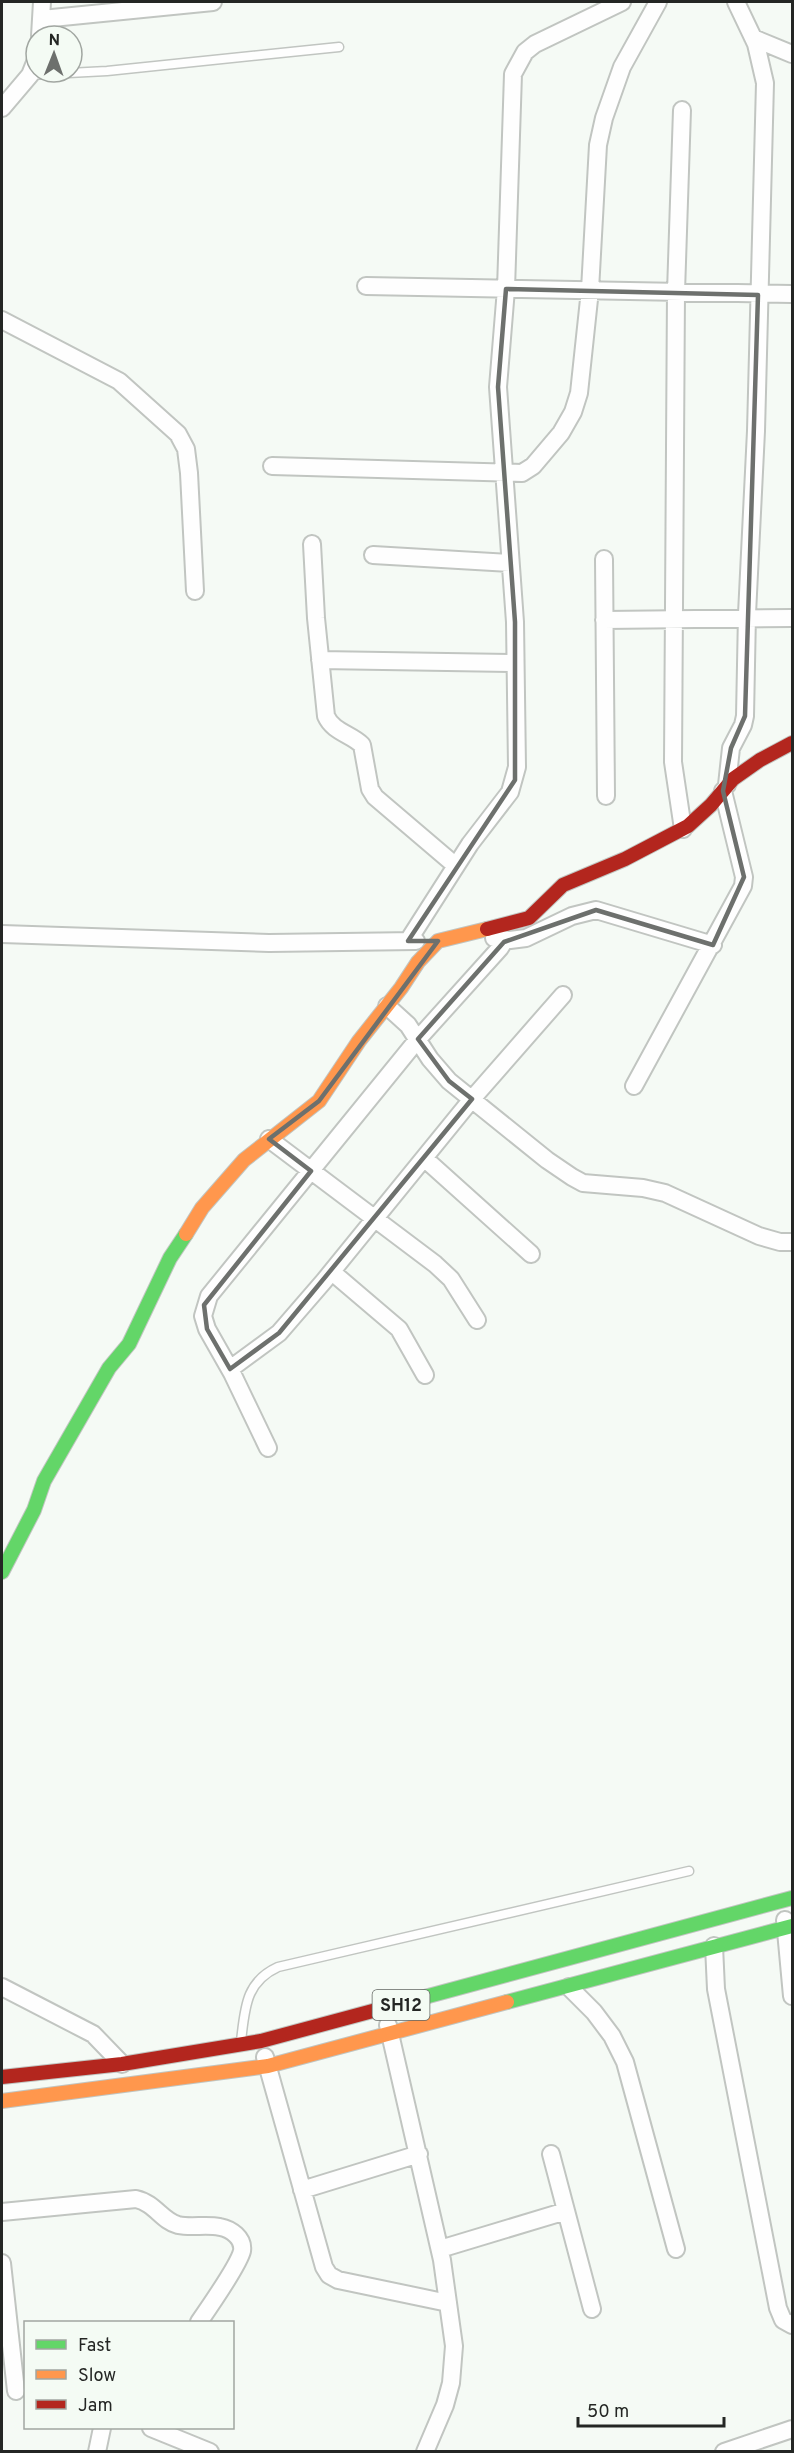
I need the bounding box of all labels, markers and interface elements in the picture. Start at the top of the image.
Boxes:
north arrow [24,24,84,84]
text: N [48,31,60,51]
road number: SH12 [372,1990,430,2020]
legend [24,2321,234,2429]
text: Fast [78,2335,111,2358]
text: Slow [78,2365,116,2388]
scale bar [578,2390,724,2428]
text: Jam [78,2395,113,2418]
text: 50 m [587,2401,629,2424]

